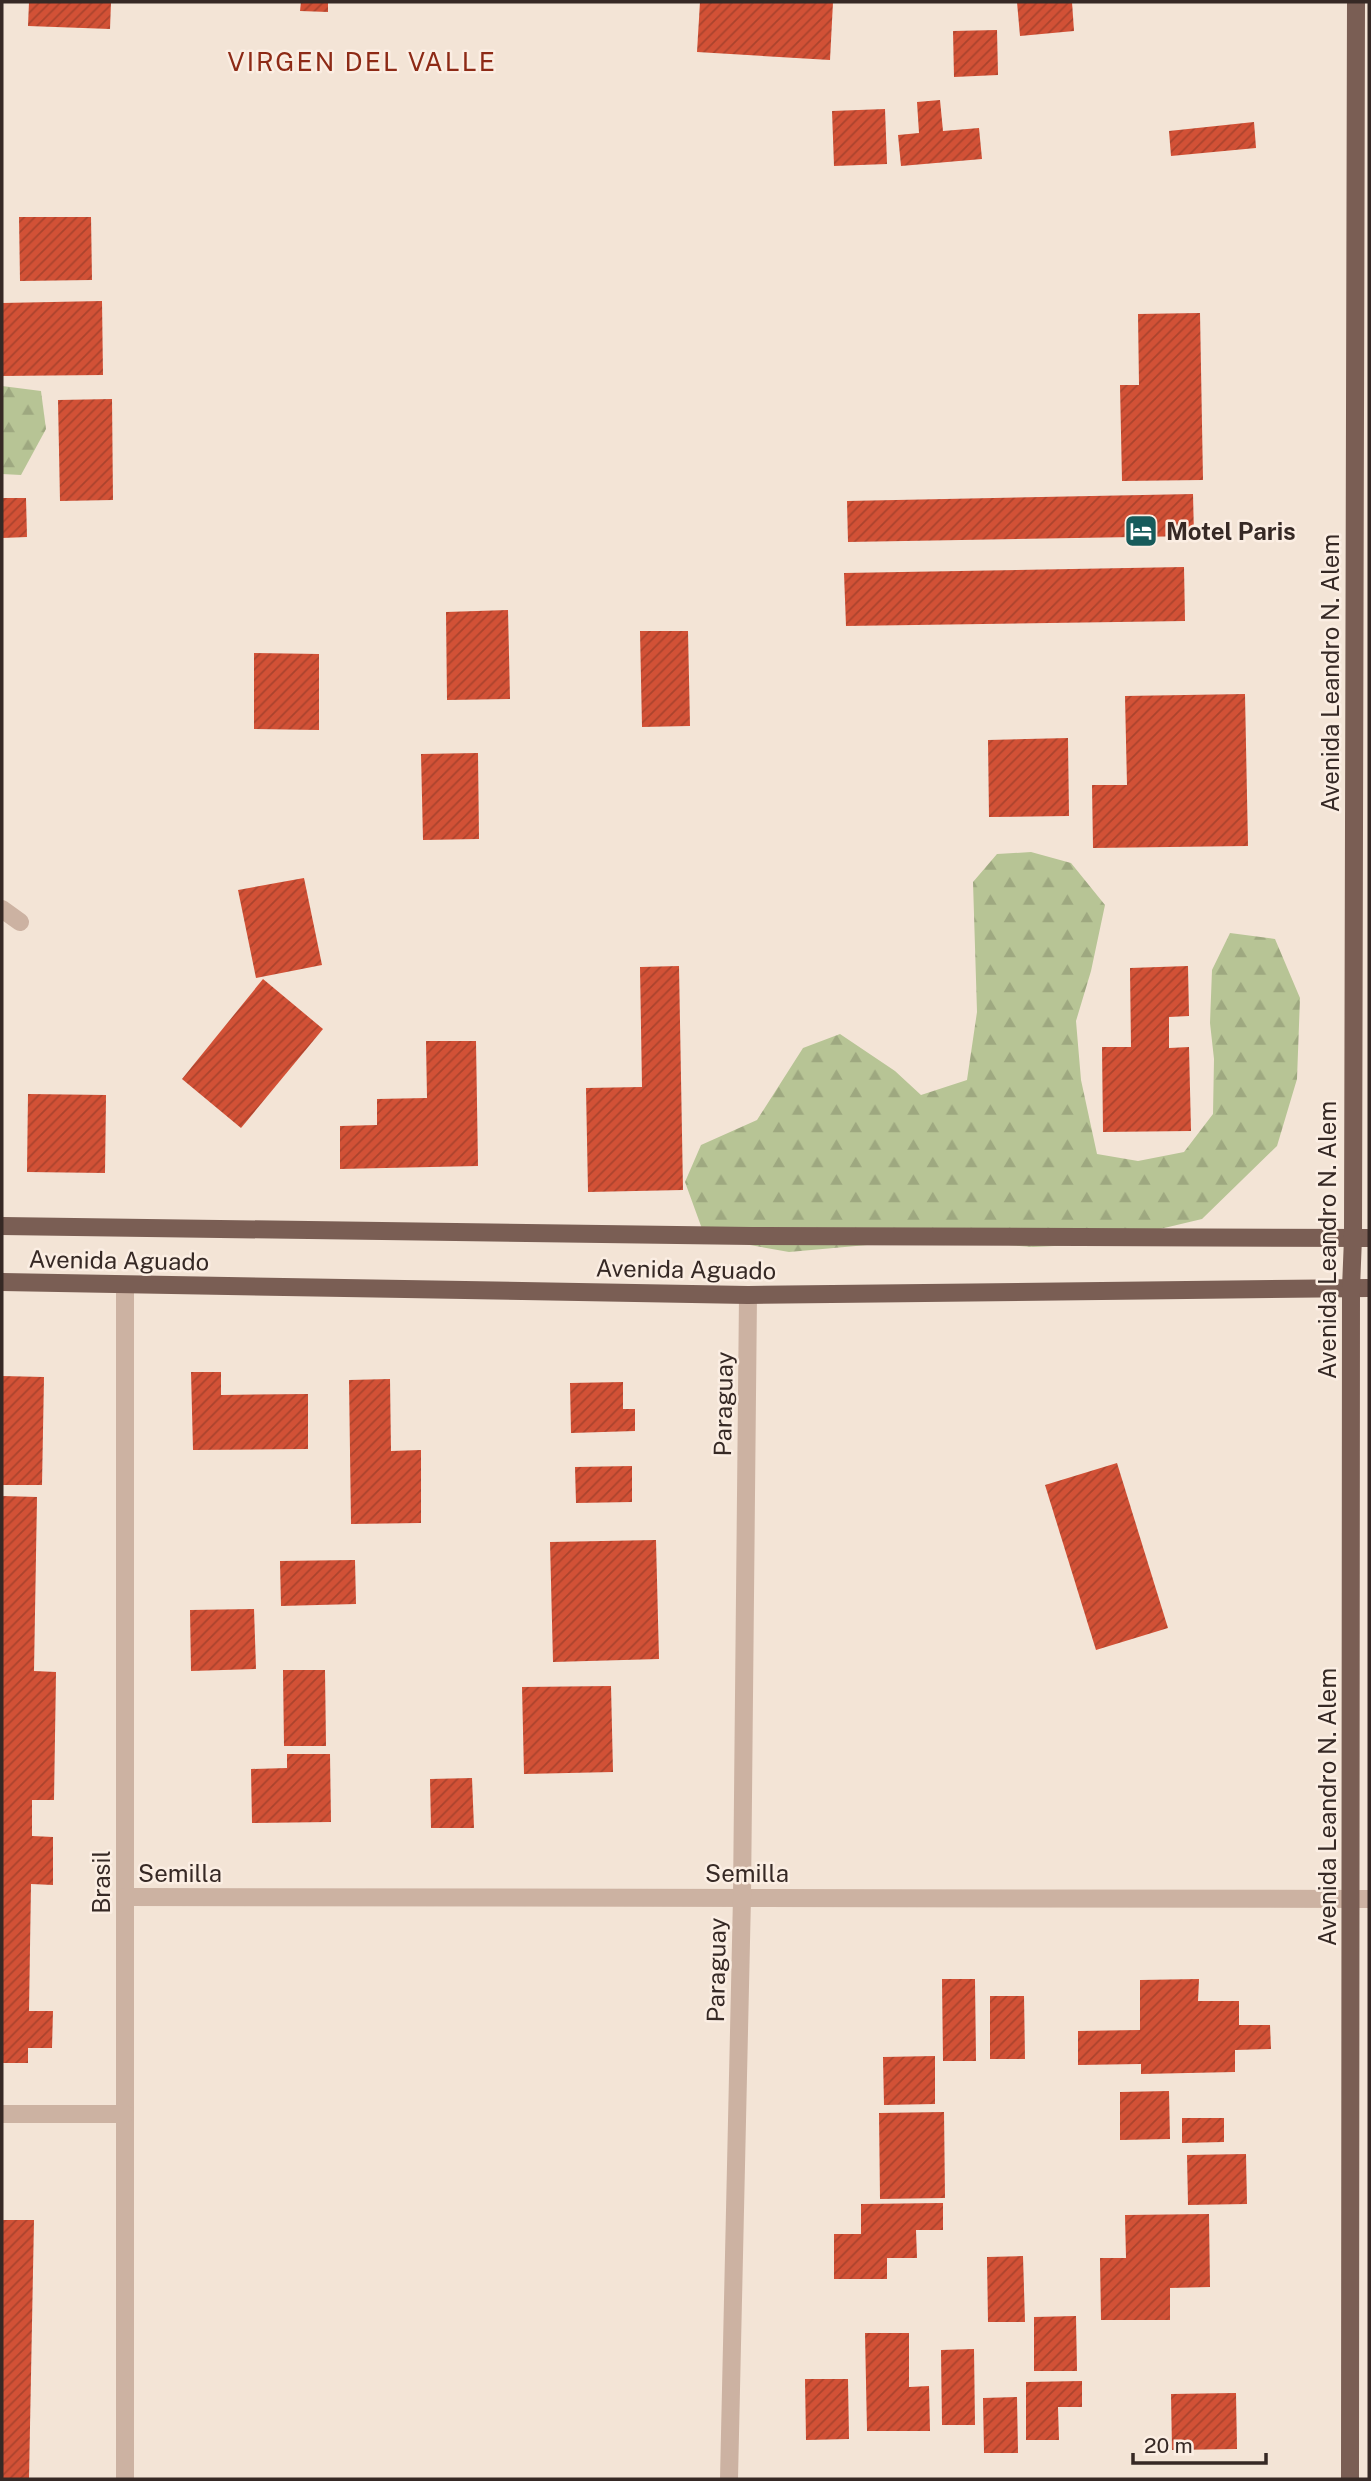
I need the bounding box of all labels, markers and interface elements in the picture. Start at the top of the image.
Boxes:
district label: VIRGEN DEL VALLE [227,46,497,77]
hotel icon: Motel Paris [1122,512,1160,550]
place label: Motel Paris [1166,517,1296,545]
street label: Avenida Leandro N. Alem [1316,534,1344,812]
street label: Avenida Leandro N. Alem [1313,1101,1341,1379]
street label: Avenida Aguado [28,1244,210,1276]
street label: Avenida Aguado [595,1253,777,1285]
street label: Paraguay [708,1351,738,1457]
street label: Avenida Leandro N. Alem [1313,1668,1341,1946]
street label: Brasil [87,1850,115,1914]
street label: Semilla [138,1859,222,1887]
street label: Semilla [705,1859,789,1887]
street label: Paraguay [701,1917,731,2023]
scale bar [1133,2422,1266,2466]
text: 20 m [1144,2433,1193,2458]

